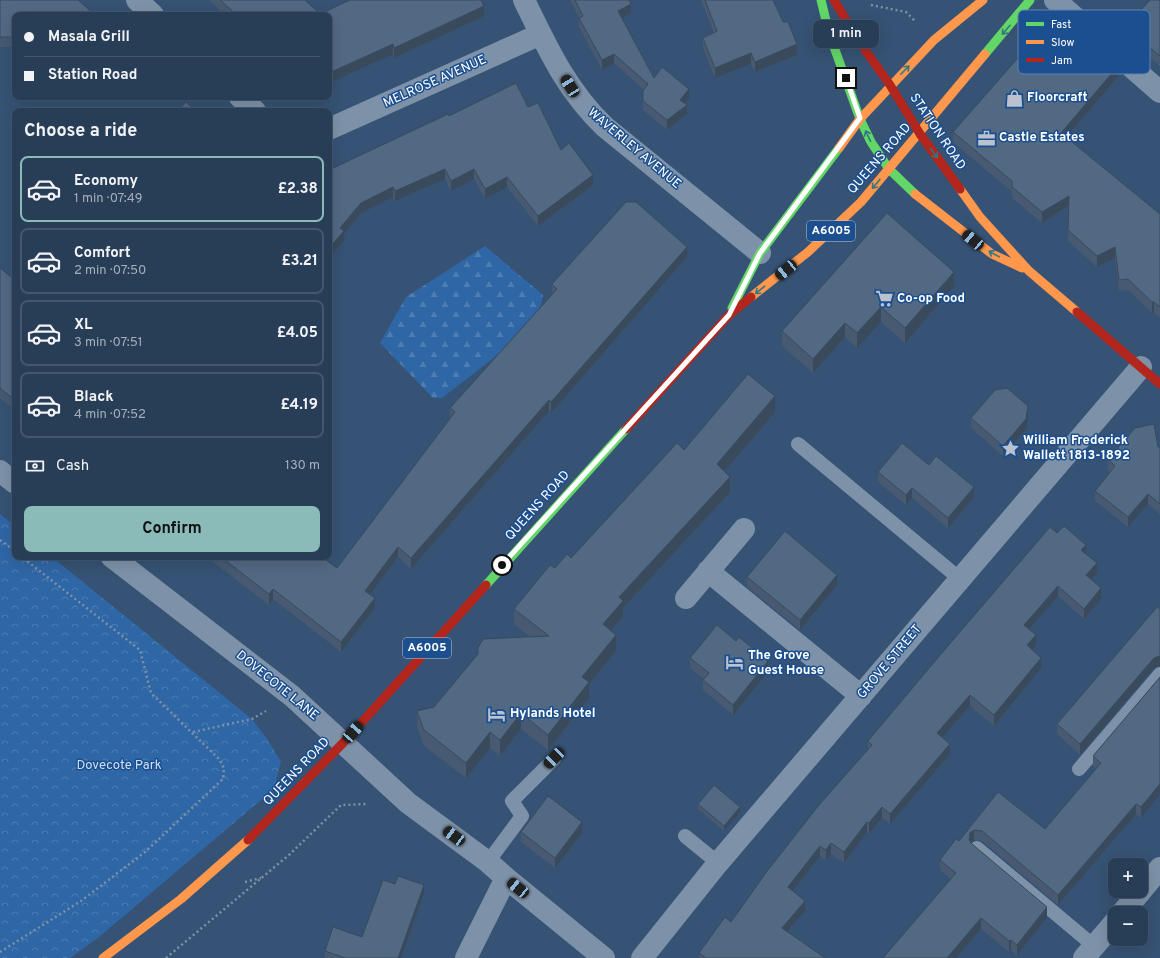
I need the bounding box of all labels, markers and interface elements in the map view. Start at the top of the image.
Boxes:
legend [1018,10,1150,74]
text: Fast [1051,18,1071,32]
callout: 1 min [813,20,879,48]
one-way arrow [1001,25,1010,36]
text: 1 min [830,26,862,42]
text: Masala Grill [48,28,130,47]
text: Slow [1051,36,1074,50]
street label: MELROSE AVENUE [381,52,489,112]
text: Jam [1051,54,1072,68]
one-way arrow [901,65,910,75]
text: Station Road [48,66,137,85]
route end [837,69,855,87]
car [559,73,581,99]
shop icon: Floorcraft [1004,88,1024,108]
place label: Floorcraft [1027,90,1088,106]
street label: STATION ROAD [906,91,968,173]
street label: WAVERLEY AVENUE [584,105,684,193]
text: Choose a ride [24,120,137,143]
street label: QUEENS ROAD [845,120,915,198]
office icon: Castle Estates [976,128,996,148]
one-way arrow [864,130,872,142]
place label: Castle Estates [999,130,1085,146]
one-way arrow [930,148,938,159]
icon: car [26,171,62,207]
text: Economy [74,172,138,191]
one-way arrow [872,179,881,190]
text: £2.38 [278,180,318,199]
text: 1 min · 07:49 [74,191,142,207]
road number: A6005 [807,221,855,241]
car [960,228,986,252]
icon: car [26,243,62,279]
text: Comfort [74,244,131,263]
one-way arrow [988,250,1000,257]
text: £3.21 [281,252,318,271]
car [773,258,799,282]
text: 2 min · 07:50 [74,263,146,279]
one-way arrow [754,286,765,295]
supermarket icon: Co-op Food [874,289,894,309]
place label: Co-op Food [897,291,965,307]
icon: car [26,315,62,351]
text: XL [74,316,92,335]
text: £4.05 [277,324,318,343]
text: 3 min · 07:51 [74,335,143,351]
icon: car [26,387,62,423]
text: Black [74,388,114,407]
text: £4.19 [280,396,318,415]
text: 4 min · 07:52 [74,407,146,423]
place label: William Frederick Wallett 1813-1892 [1023,433,1130,464]
place icon: William Frederick Wallett 1813-1892 [1000,438,1020,458]
icon: cash [24,455,46,477]
text: Cash [56,457,89,476]
text: 130 m [285,458,320,474]
street label: QUEENS ROAD [502,468,574,544]
button: Confirm [24,506,320,552]
route start [493,556,511,574]
street label: GROVE STREET [854,622,926,702]
road number: A6005 [403,638,451,658]
street label: DOVECOTE LANE [232,648,322,724]
place label: The Grove Guest House [748,648,824,679]
hotel icon: The Grove Guest House [725,653,745,673]
hotel icon: Hylands Hotel [487,704,507,724]
place label: Hylands Hotel [510,706,595,722]
car [341,719,365,745]
street label: QUEENS ROAD [260,734,334,810]
car [541,745,567,771]
park label: Dovecote Park [76,758,162,774]
car [441,824,467,848]
map controls [1108,858,1148,946]
button: + [1108,858,1148,898]
car [505,876,531,900]
button: − [1108,906,1148,946]

